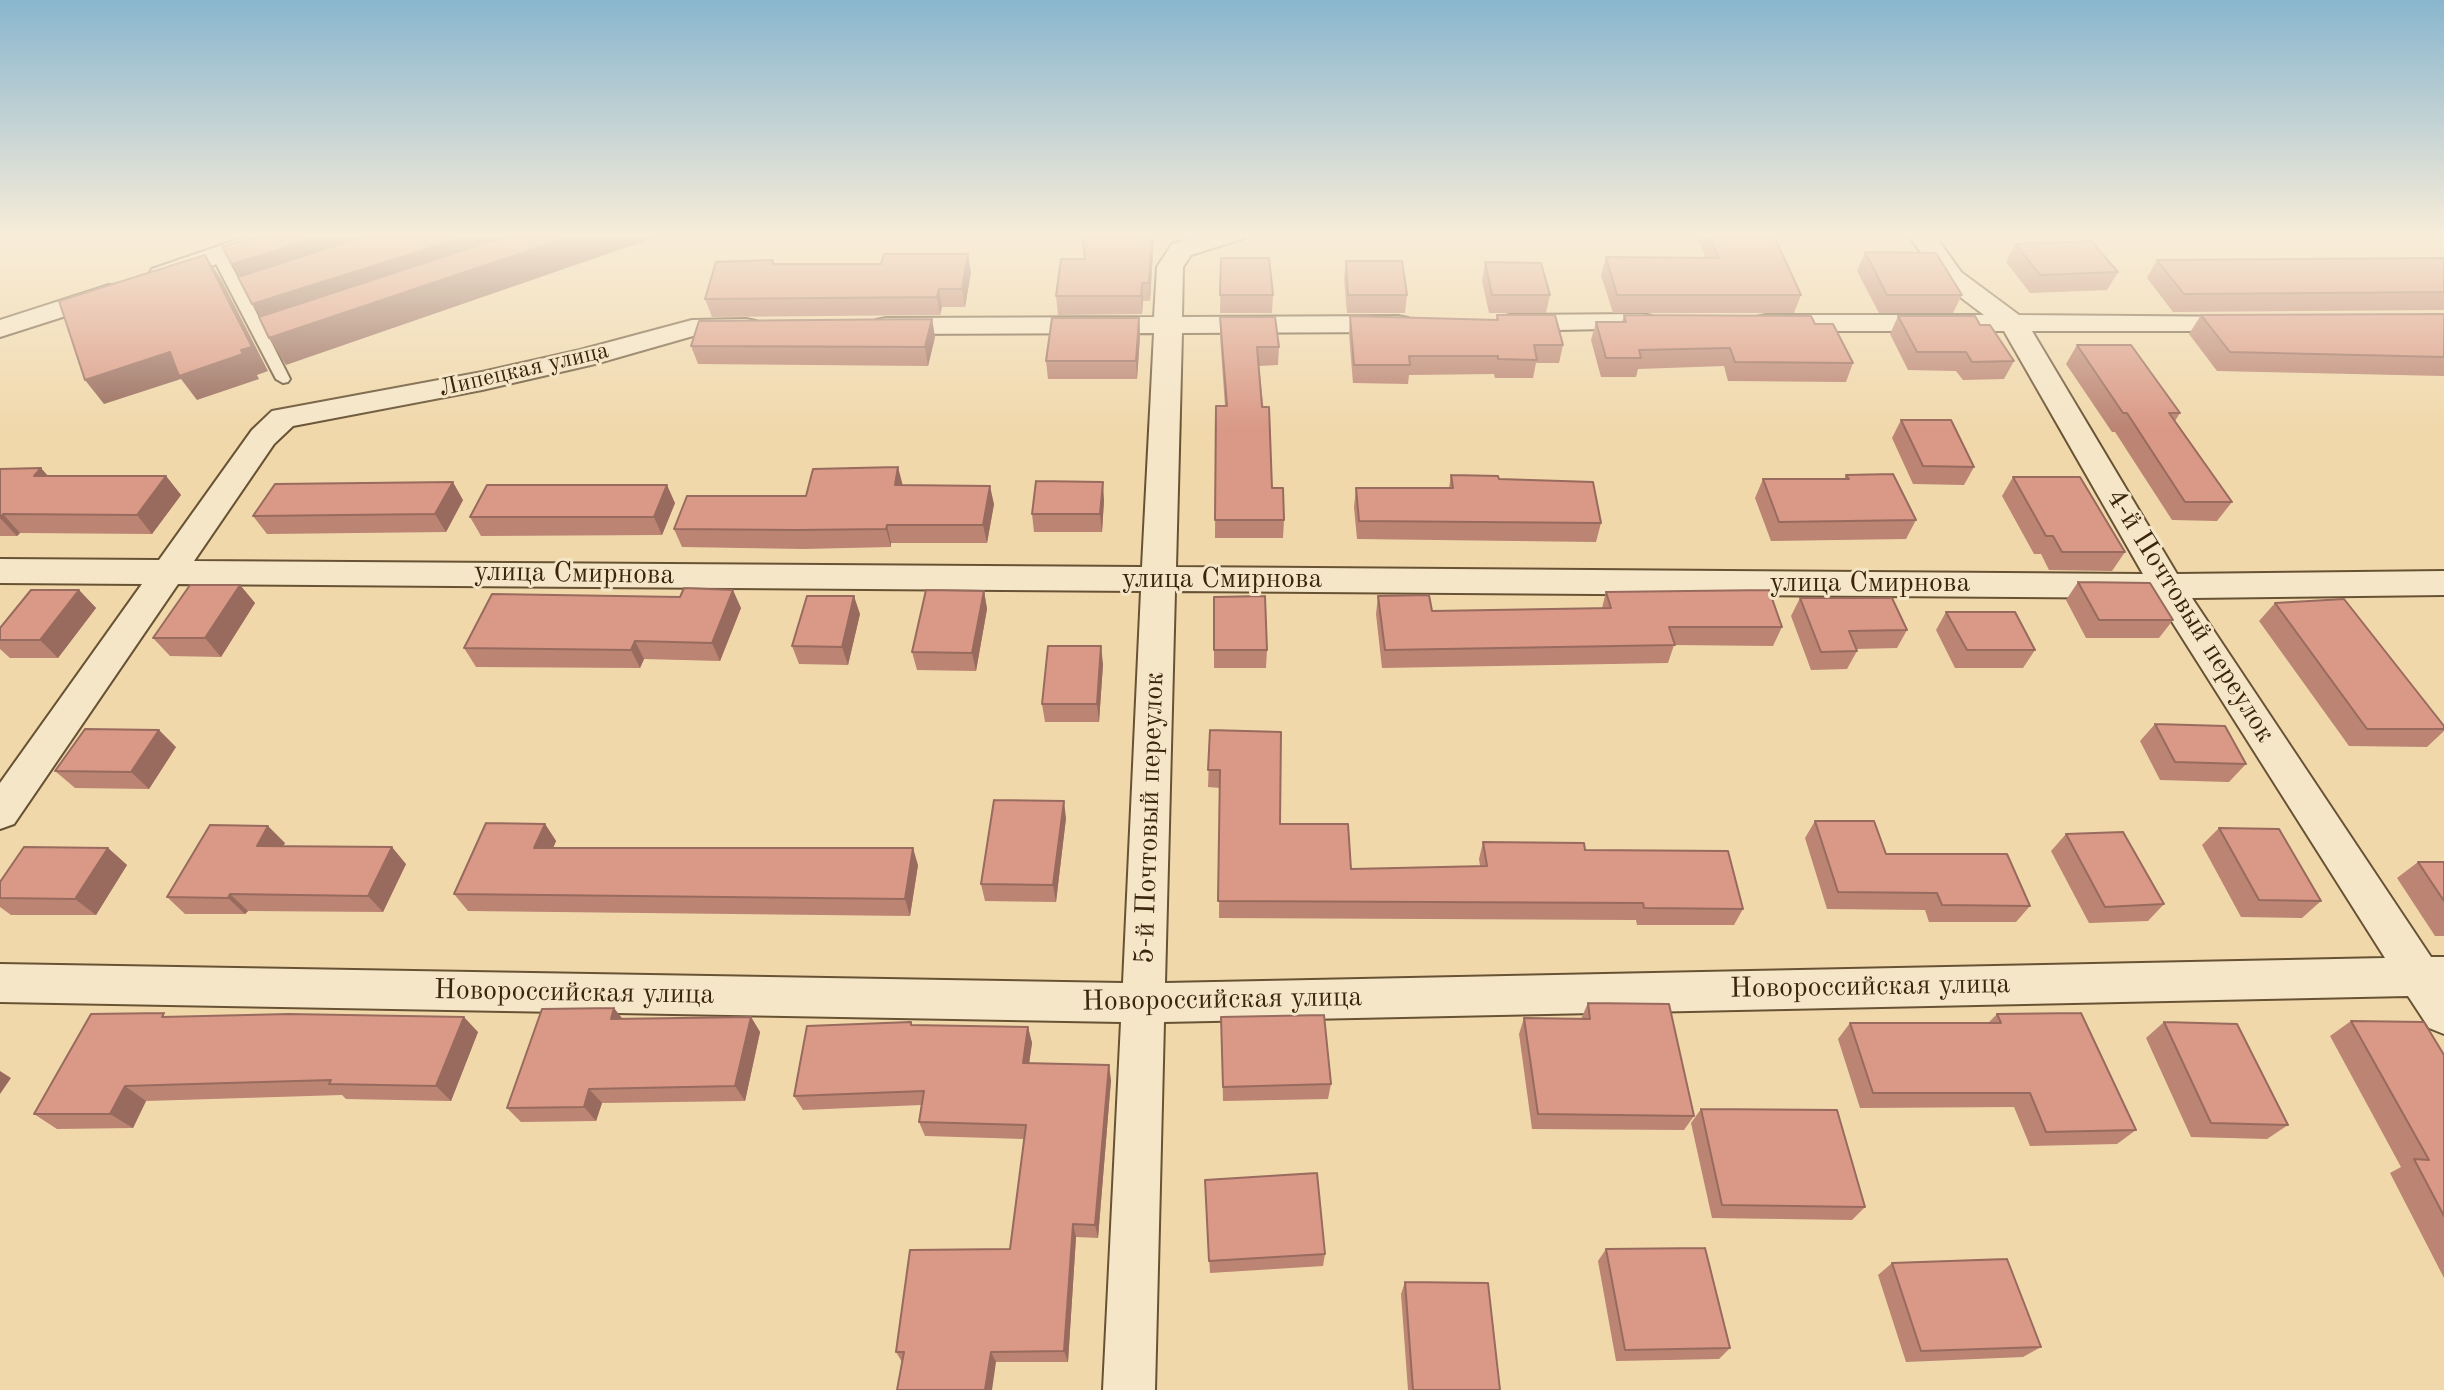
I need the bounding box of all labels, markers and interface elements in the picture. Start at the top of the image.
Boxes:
street label: Липецкая улица [436,336,612,404]
street label: 4-й Почтовый переулок [2098,483,2282,749]
street label: улица Смирнова [474,555,674,593]
street label: улица Смирнова [1122,563,1322,597]
street label: улица Смирнова [1770,567,1970,601]
street label: 5-й Почтовый переулок [1128,671,1172,965]
street label: Новороссийская улица [1730,968,2010,1006]
street label: Новороссийская улица [434,974,714,1012]
street label: Новороссийская улица [1082,981,1362,1019]

